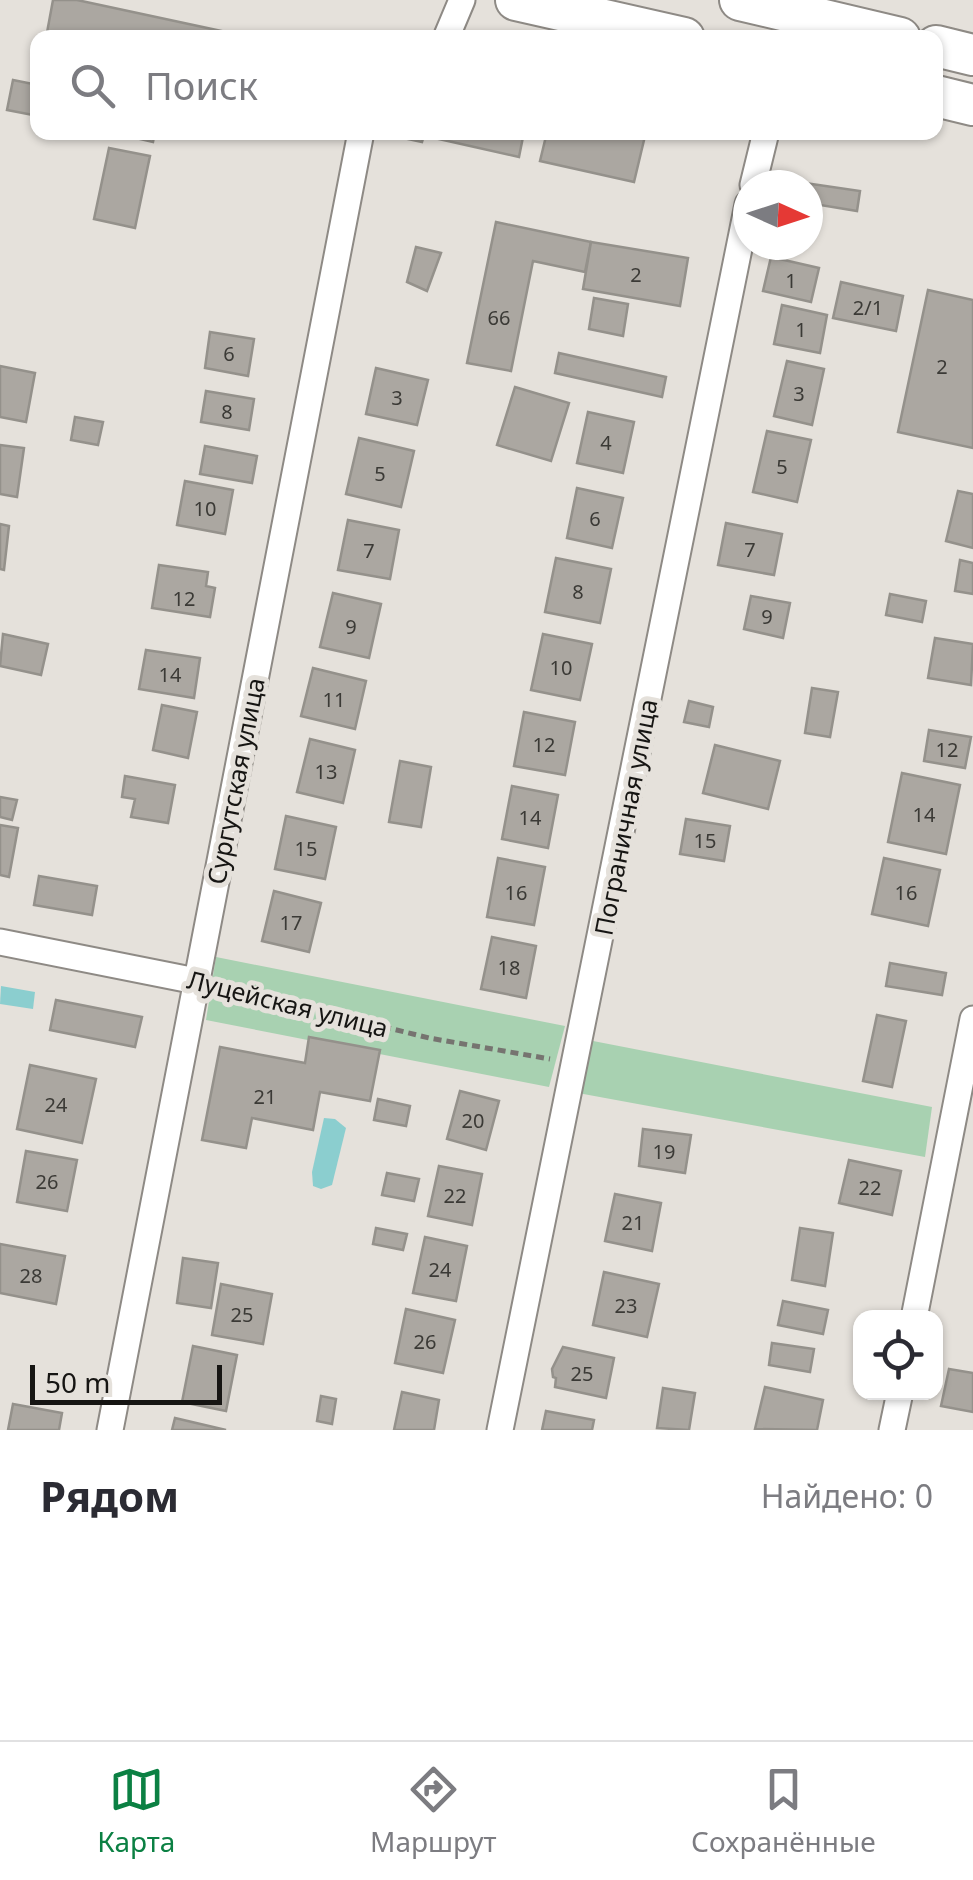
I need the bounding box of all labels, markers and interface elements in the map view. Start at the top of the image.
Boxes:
search box [30,30,943,140]
icon: search [65,58,120,113]
text: Поиск [145,59,258,111]
north arrow [733,170,823,260]
house number: 2 [630,261,642,288]
house number: 1 [785,267,797,294]
house number: 2/1 [853,294,883,321]
house number: 66 [488,304,510,331]
house number: 1 [795,316,807,343]
house number: 6 [223,340,235,367]
house number: 2 [936,353,948,380]
house number: 3 [793,380,805,407]
house number: 3 [391,384,403,411]
house number: 8 [221,398,233,425]
house number: 4 [600,429,612,456]
house number: 5 [776,453,788,480]
house number: 5 [374,460,386,487]
house number: 10 [194,495,216,522]
house number: 6 [589,505,601,532]
house number: 7 [744,536,756,563]
house number: 7 [363,537,375,564]
house number: 8 [572,578,584,605]
house number: 12 [173,585,195,612]
house number: 9 [761,603,773,630]
house number: 9 [345,613,357,640]
house number: 10 [550,654,572,681]
house number: 14 [159,661,182,688]
street label: Сургутская улица [198,675,272,887]
house number: 11 [323,686,345,713]
street label: Пограничная улица [585,696,665,938]
house number: 12 [533,731,555,758]
house number: 12 [936,736,958,763]
house number: 13 [315,758,337,785]
house number: 14 [913,801,936,828]
house number: 14 [519,804,542,831]
house number: 15 [694,827,716,854]
house number: 15 [295,835,317,862]
house number: 16 [505,879,527,906]
house number: 16 [895,879,917,906]
house number: 17 [280,909,302,936]
house number: 18 [498,954,520,981]
street label: Луцейская улица [184,962,392,1044]
house number: 21 [254,1083,276,1110]
house number: 24 [45,1091,68,1118]
house number: 20 [462,1107,484,1134]
house number: 19 [653,1138,675,1165]
house number: 26 [36,1168,58,1195]
house number: 22 [859,1174,881,1201]
house number: 22 [444,1182,466,1209]
house number: 21 [622,1209,644,1236]
house number: 24 [429,1256,452,1283]
house number: 28 [20,1262,42,1289]
house number: 23 [615,1292,637,1319]
house number: 25 [231,1301,253,1328]
map controls [853,1310,943,1400]
button: locate [853,1310,943,1400]
house number: 26 [414,1328,436,1355]
scale bar [30,1360,222,1404]
house number: 25 [571,1360,593,1387]
text: 50 m [45,1363,111,1401]
text: Рядом [40,1467,179,1524]
text: Найдено: 0 [761,1474,933,1517]
tab: Карта [97,1762,175,1860]
tab: Маршрут [370,1762,497,1860]
tab: Сохранённые [691,1762,876,1860]

